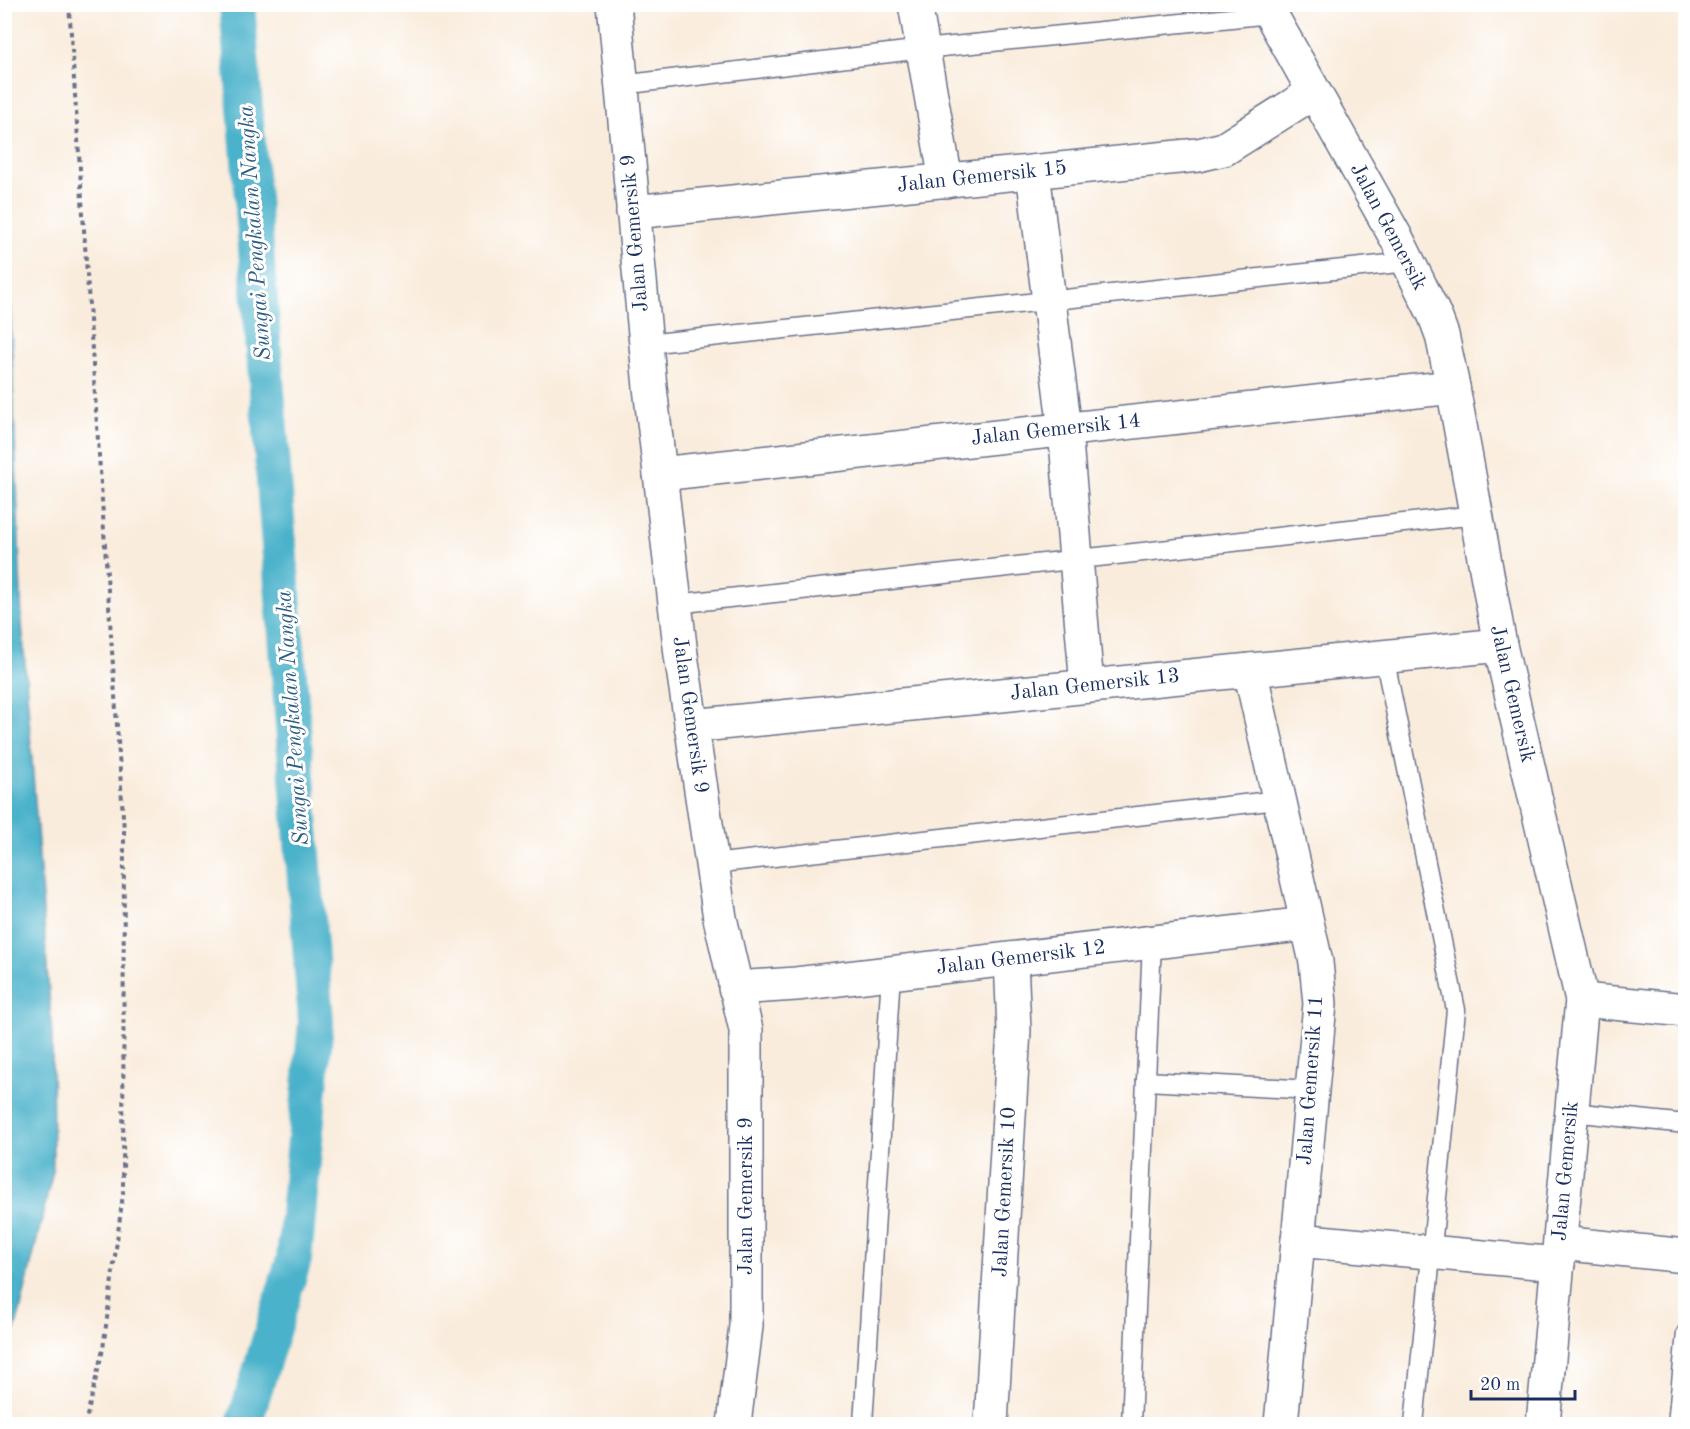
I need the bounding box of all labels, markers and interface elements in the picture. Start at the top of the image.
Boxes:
water label: Sungai Pengkalan Nangka [235,105,275,361]
street label: Jalan Gemersik 9 [618,153,652,313]
street label: Jalan Gemersik 15 [896,158,1068,196]
street label: Jalan Gemersik [1346,160,1430,294]
street label: Jalan Gemersik 14 [970,411,1142,449]
water label: Sungai Pengkalan Nangka [273,590,313,846]
street label: Jalan Gemersik [1486,623,1538,765]
street label: Jalan Gemersik 9 [669,635,711,795]
street label: Jalan Gemersik 13 [1009,666,1181,704]
street label: Jalan Gemersik 12 [935,937,1107,979]
street label: Jalan Gemersik 11 [1295,994,1327,1166]
street label: Jalan Gemersik [1549,1100,1583,1242]
street label: Jalan Gemersik 10 [990,1106,1020,1278]
street label: Jalan Gemersik 9 [736,1117,757,1275]
scale bar [1471,1363,1574,1401]
text: 20 m [1480,1376,1520,1394]

